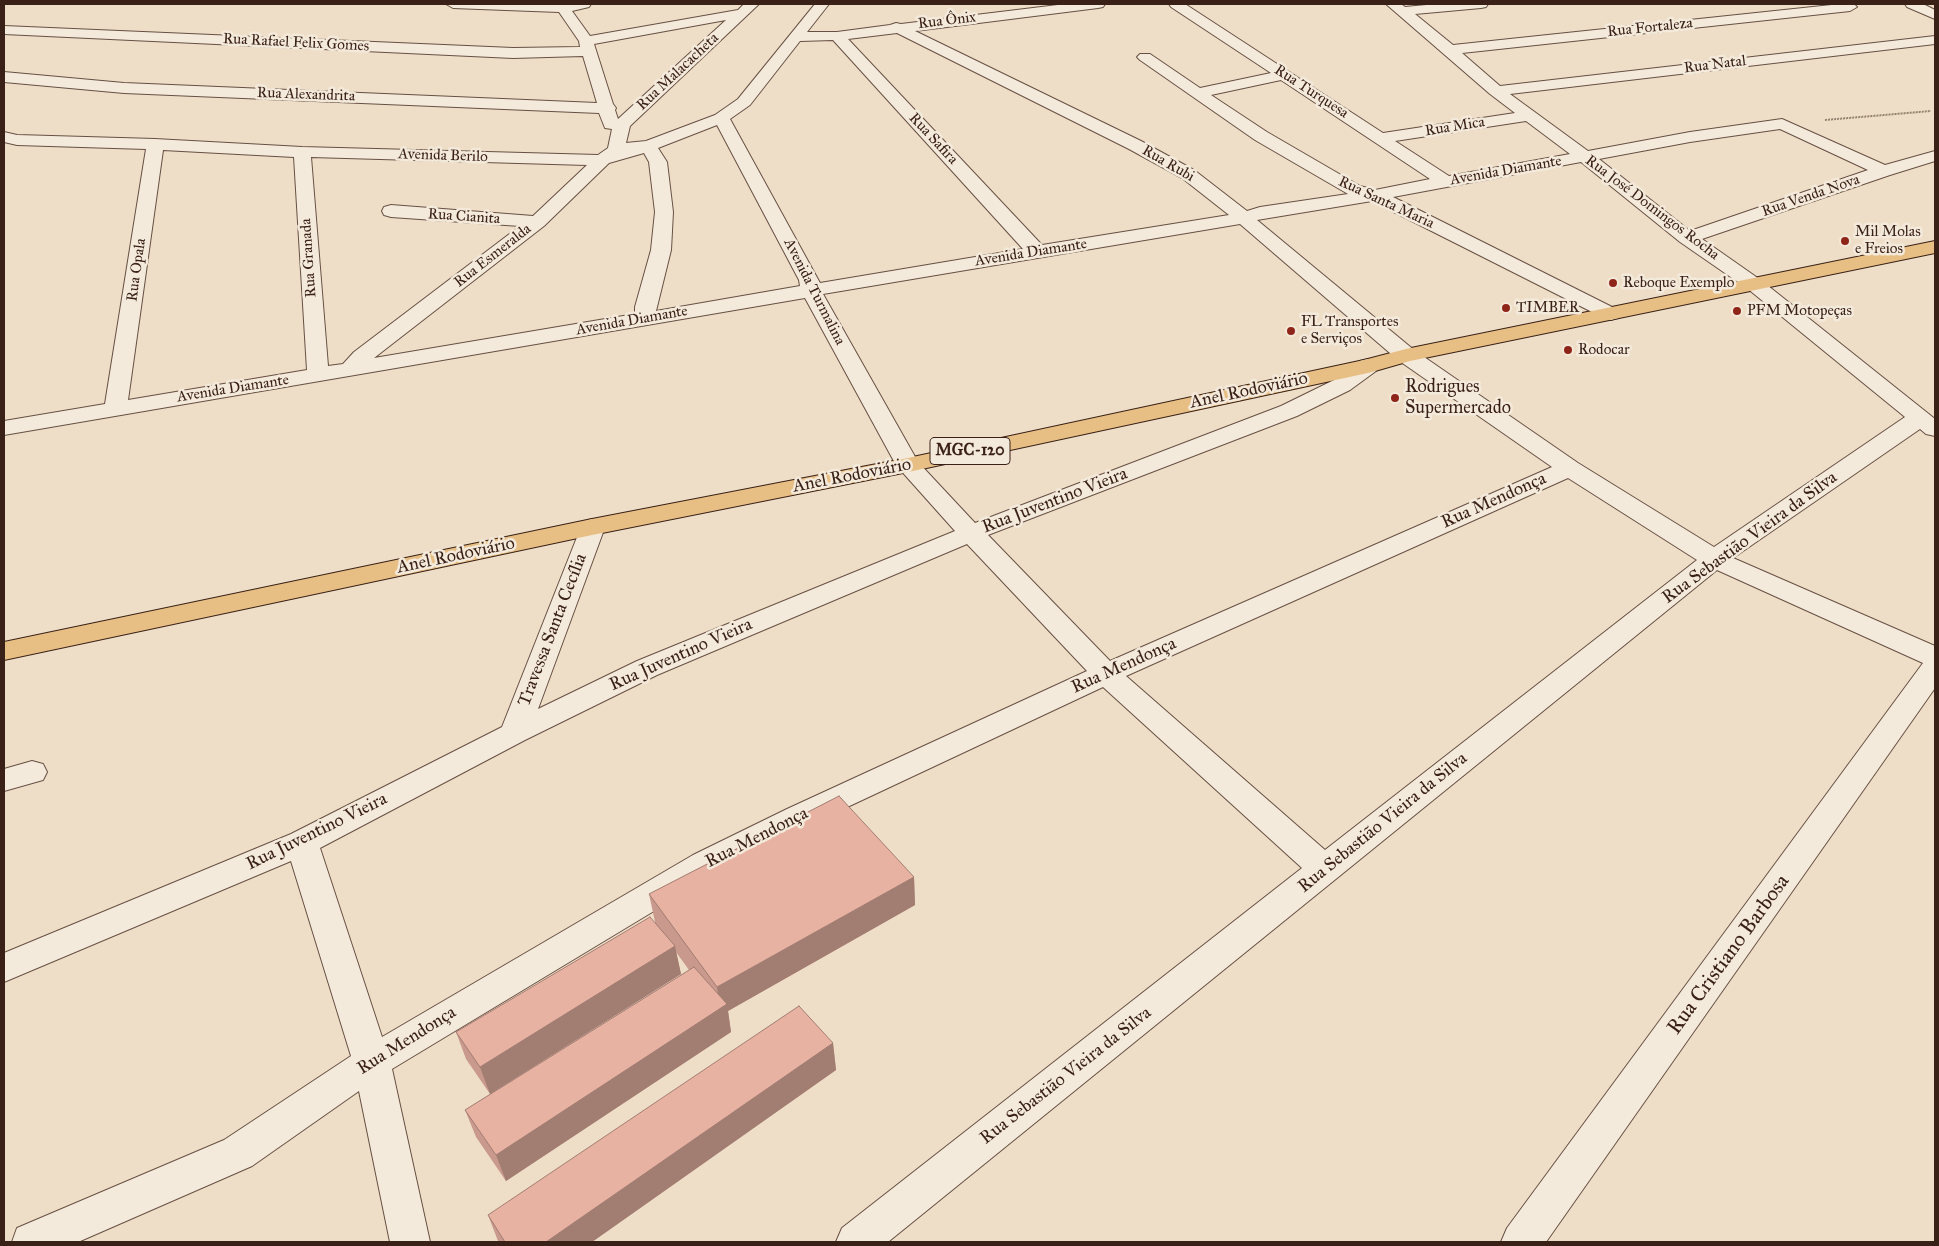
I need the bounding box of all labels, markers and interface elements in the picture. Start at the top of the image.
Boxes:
street label: Rua Ônix [917,9,977,33]
street label: Rua Fortaleza [1606,15,1694,41]
street label: Rua Malacacheta [633,29,723,115]
street label: Rua Rafael Felix Gomes [222,30,370,56]
street label: Rua Natal [1683,52,1747,78]
street label: Rua Turquesa [1271,61,1351,123]
street label: Rua Alexandrita [257,84,355,106]
street label: Rua Safira [905,110,961,168]
street label: Rua Mica [1424,113,1486,141]
street label: Rua Rubi [1138,142,1198,186]
street label: Avenida Berilo [398,145,488,167]
street label: Avenida Diamante [1449,152,1563,190]
street label: Rua José Domingos Rocha [1581,152,1723,264]
street label: Rua Venda Nova [1760,171,1862,221]
street label: Rua Santa Maria [1335,173,1437,233]
street label: Rua Cianita [427,205,501,229]
street label: Rua Granada [297,218,321,298]
street label: Rua Esmeralda [451,220,535,292]
place label: Mil Molas e Freios [1855,223,1921,258]
street label: Avenida Diamante [974,235,1088,271]
marker: Mil Molas e Freios [1839,235,1851,247]
street label: Avenida Turmalina [779,236,849,348]
street label: Rua Opala [124,237,150,303]
place label: Reboque Exemplo [1623,274,1735,292]
marker: Reboque Exemplo [1607,277,1619,289]
place label: TIMBER [1516,299,1579,317]
street label: Avenida Diamante [575,302,689,340]
marker: TIMBER [1500,302,1512,314]
place label: PFM Motopeças [1747,302,1852,320]
marker: PFM Motopeças [1731,305,1743,317]
place label: FL Transportes e Serviços [1301,313,1398,348]
marker: FL Transportes e Serviços [1285,325,1297,337]
place label: Rodocar [1578,341,1630,359]
marker: Rodocar [1562,344,1574,356]
street label: Anel Rodoviário [1188,368,1310,414]
street label: Avenida Diamante [176,371,290,407]
place label: Rodrigues Supermercado [1405,377,1511,419]
marker: Rodrigues Supermercado [1389,392,1401,404]
road number: MGC-120 [930,438,1010,464]
street label: Anel Rodoviário [791,454,913,498]
street label: Rua Juventino Vieira [979,463,1131,539]
street label: Rua Sebastião Vieira da Silva [1658,467,1842,609]
street label: Rua Mendonça [1438,468,1550,534]
street label: Anel Rodoviário [395,533,517,579]
street label: Travessa Santa Cecília [514,551,592,709]
street label: Rua Juventino Vieira [606,614,756,696]
street label: Rua Mendonça [1068,633,1180,699]
street label: Rua Sebastião Vieira da Silva [1294,748,1472,898]
street label: Rua Juventino Vieira [243,789,391,875]
street label: Rua Mendonça [702,803,812,873]
street label: Rua Cristiano Barbosa [1662,870,1796,1040]
street label: Rua Mendonça [354,1002,460,1080]
street label: Rua Sebastião Vieira da Silva [976,1003,1156,1149]

